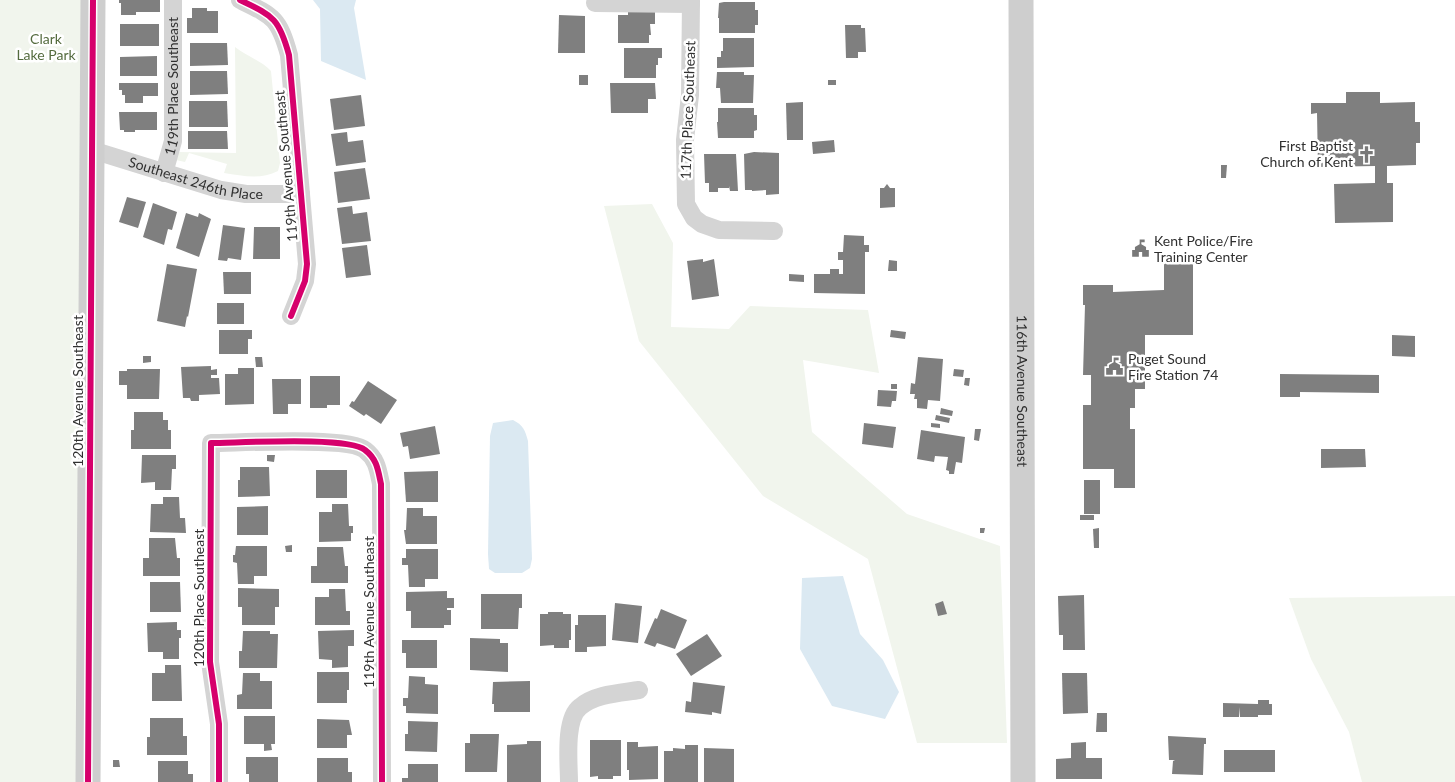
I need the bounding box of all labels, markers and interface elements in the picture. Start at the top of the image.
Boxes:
street label: 119th Place Southeast [160,17,181,157]
park label: Clark Lake Park [16,30,76,63]
street label: 117th Place Southeast [677,40,698,179]
street label: 119th Avenue Southeast [270,90,301,242]
place label: First Baptist Church of Kent [1260,137,1353,170]
church icon: First Baptist Church of Kent [1357,144,1377,164]
street label: Southeast 246th Place [127,153,263,202]
place label: Kent Police/Fire Training Center [1154,232,1253,265]
public building icon: Kent Police/Fire Training Center [1130,239,1150,259]
street label: 120th Avenue Southeast [69,315,86,467]
street label: 116th Avenue Southeast [1014,315,1031,467]
place label: Puget Sound Fire Station 74 [1128,350,1218,383]
public building icon: Puget Sound Fire Station 74 [1104,357,1124,377]
street label: 120th Place Southeast [190,529,207,667]
street label: 119th Avenue Southeast [360,536,377,688]

